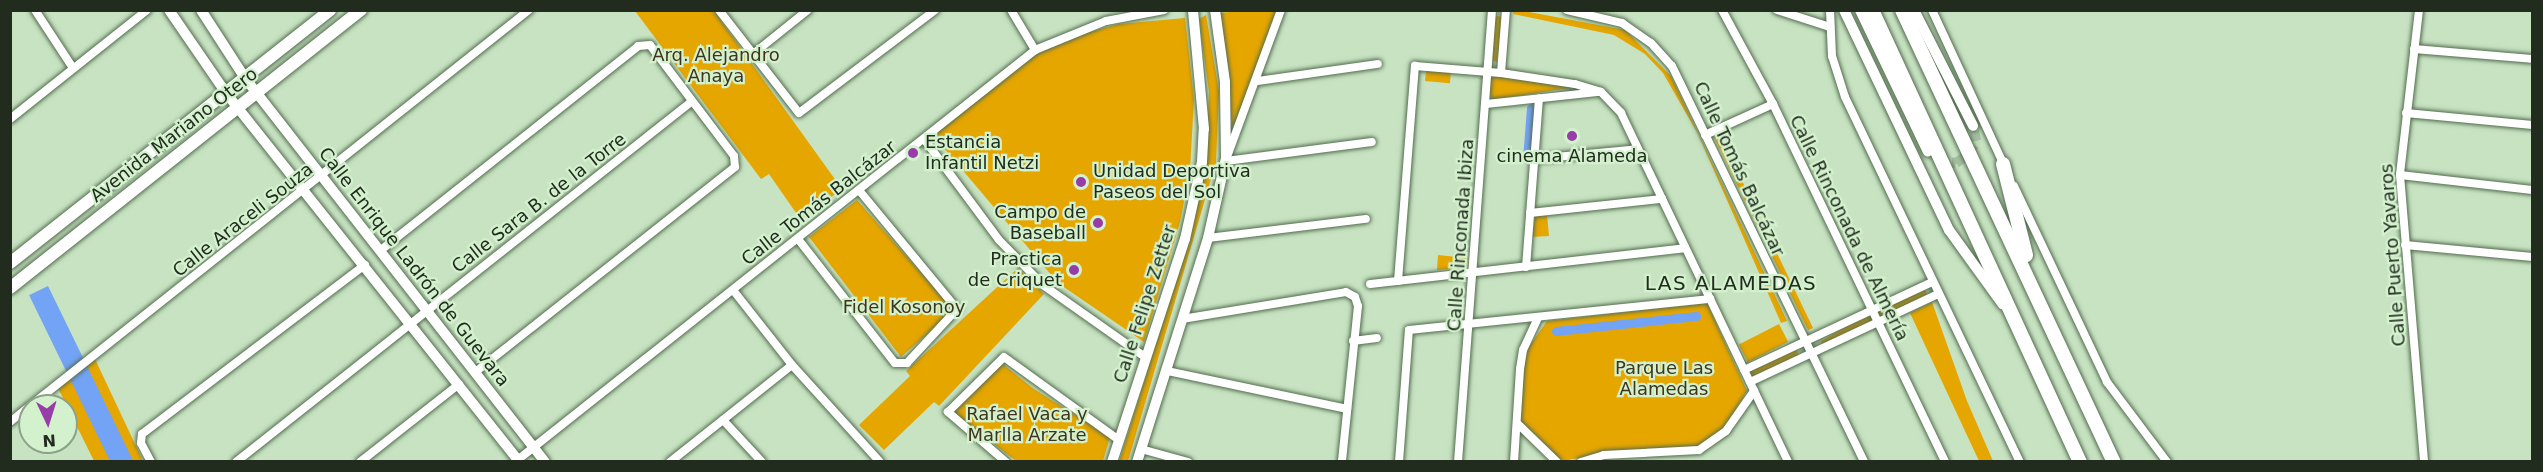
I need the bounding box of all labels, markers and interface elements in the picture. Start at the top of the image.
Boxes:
park label: Arq. Alejandro Anaya [652,45,780,88]
street label: Avenida Mariano Otero [86,63,262,207]
street label: Calle Tomás Balcázar [1689,78,1789,260]
street label: Calle Rinconada de Almería [1785,112,1913,344]
street label: Calle Sara B. de la Torre [448,128,630,278]
marker: cinema Alameda [1565,129,1579,143]
place label: Estancia Infantil Netzi [925,132,1039,174]
street label: Calle Tomás Balcázar [737,136,901,270]
street label: Calle Rinconada Ibiza [1443,138,1479,332]
street label: Calle Enrique Ladrón de Guevara [314,143,514,391]
place label: cinema Alameda [1496,145,1648,167]
marker: Estancia Infantil Netzi [906,146,920,160]
street label: Calle Araceli Souza [169,158,317,282]
place label: Unidad Deportiva Paseos del Sol [1093,161,1251,204]
street label: Calle Puerto Yavaros [2376,163,2410,347]
marker: Unidad Deportiva Paseos del Sol [1074,175,1088,189]
place label: Campo de Baseball [994,202,1086,244]
marker: Campo de Baseball [1091,216,1105,230]
street label: Calle Felipe Zetter [1109,222,1181,386]
place label: Practica de Criquet [968,249,1062,292]
marker: Practica de Criquet [1067,263,1081,277]
district label: LAS ALAMEDAS [1645,271,1817,295]
park label: Fidel Kosonoy [843,296,965,318]
park label: Parque Las Alamedas [1615,358,1713,400]
north arrow [18,394,78,454]
park label: Rafael Vaca y Marlla Arzate [966,404,1088,446]
text: N [42,431,57,450]

